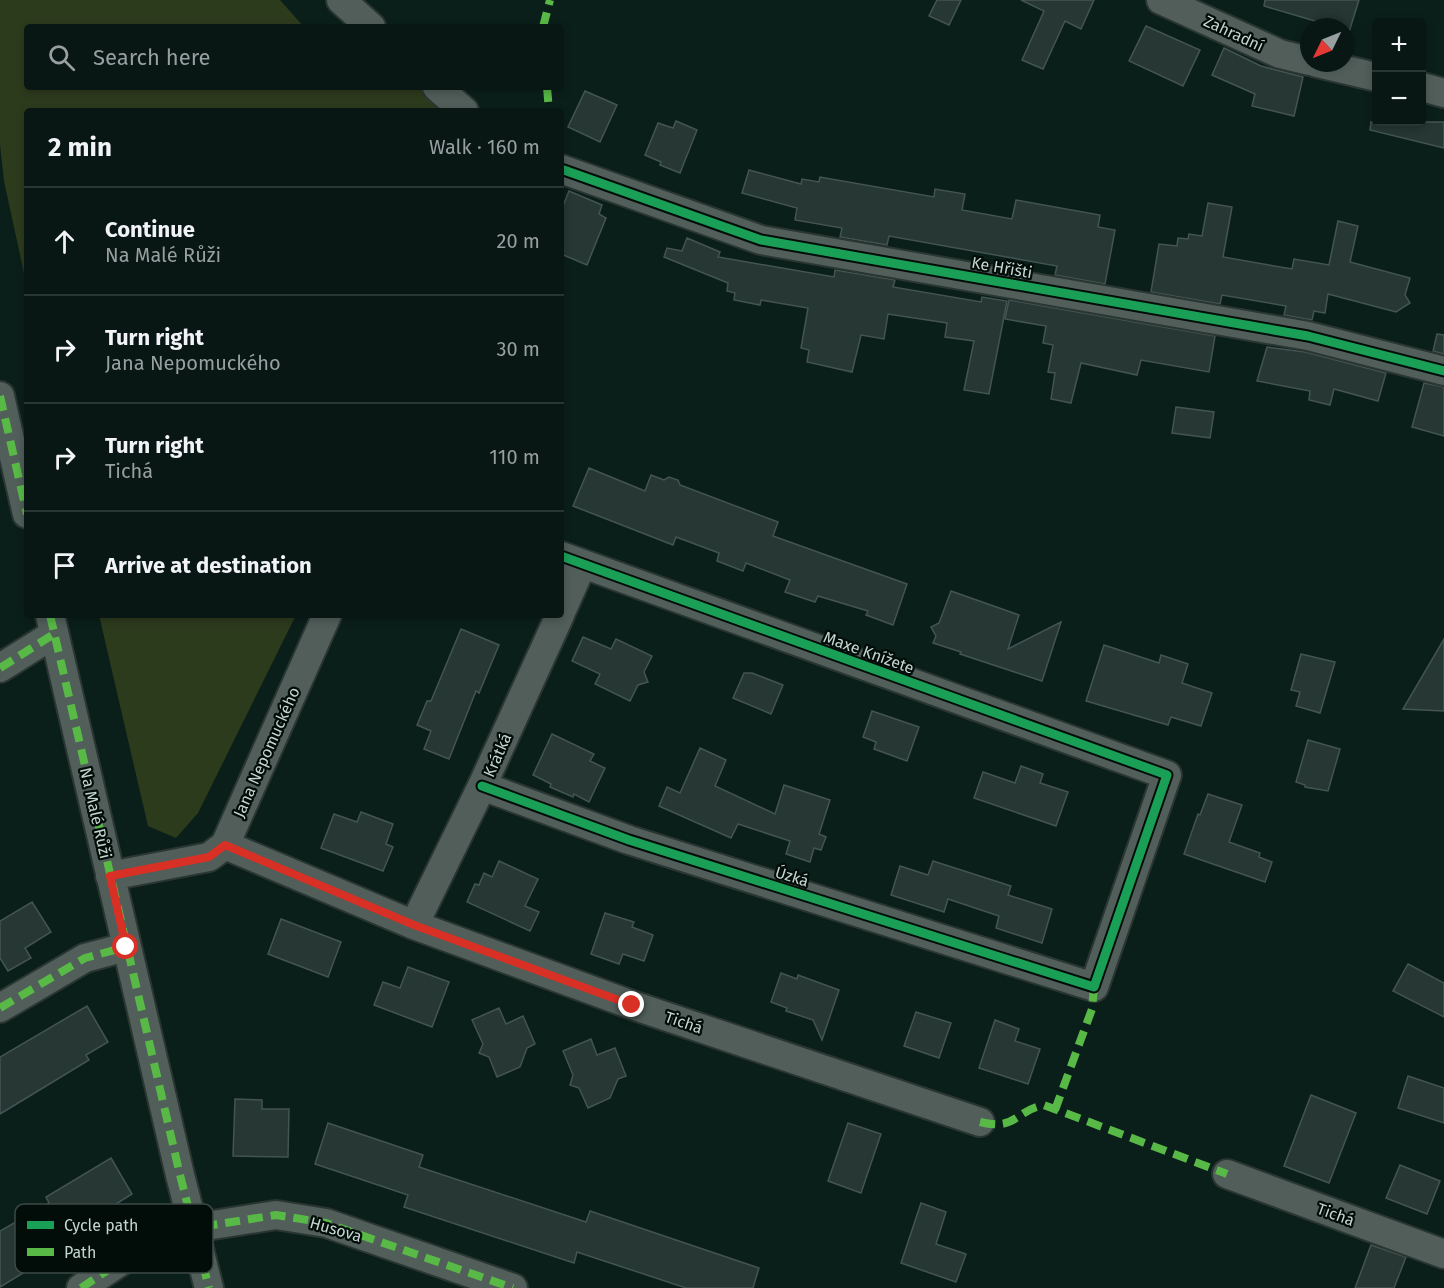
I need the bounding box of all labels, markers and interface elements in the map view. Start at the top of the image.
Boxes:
street label: Zahradní [1201,11,1267,56]
north arrow [1300,18,1354,72]
map controls [1372,18,1426,126]
button: + [1372,18,1426,72]
search box [24,24,564,90]
icon: search [45,41,78,74]
text: Search here [93,44,211,71]
button: − [1372,72,1426,126]
text: 2 min [48,132,112,163]
text: Walk · 160 m [429,135,540,159]
text: Continue [105,216,195,243]
icon: ahead [48,225,81,258]
text: 20 m [497,229,540,253]
text: Na Malé Růži [105,243,221,267]
street label: Ke Hřišti [970,253,1034,282]
text: Turn right [105,324,204,351]
icon: right [48,333,81,366]
text: 30 m [496,337,540,361]
text: Jana Nepomuckého [105,351,281,375]
text: Turn right [105,432,204,459]
icon: right [48,441,81,474]
text: 110 m [489,445,540,469]
text: Tichá [105,459,153,483]
icon: arrive [48,549,81,582]
text: Arrive at destination [105,552,312,579]
street label: Maxe Knížete [821,627,917,678]
street label: Jana Nepomuckého [229,684,304,820]
street label: Krátká [479,730,516,780]
street label: Na Malé Růži [76,766,115,861]
street label: Úzká [773,861,811,891]
route start [112,933,138,959]
route end [618,991,644,1017]
street label: Tichá [663,1007,705,1038]
street label: Tichá [1314,1199,1357,1230]
legend [15,1204,213,1273]
street label: Husova [308,1213,364,1246]
text: Cycle path [64,1216,138,1235]
text: Path [64,1243,96,1262]

